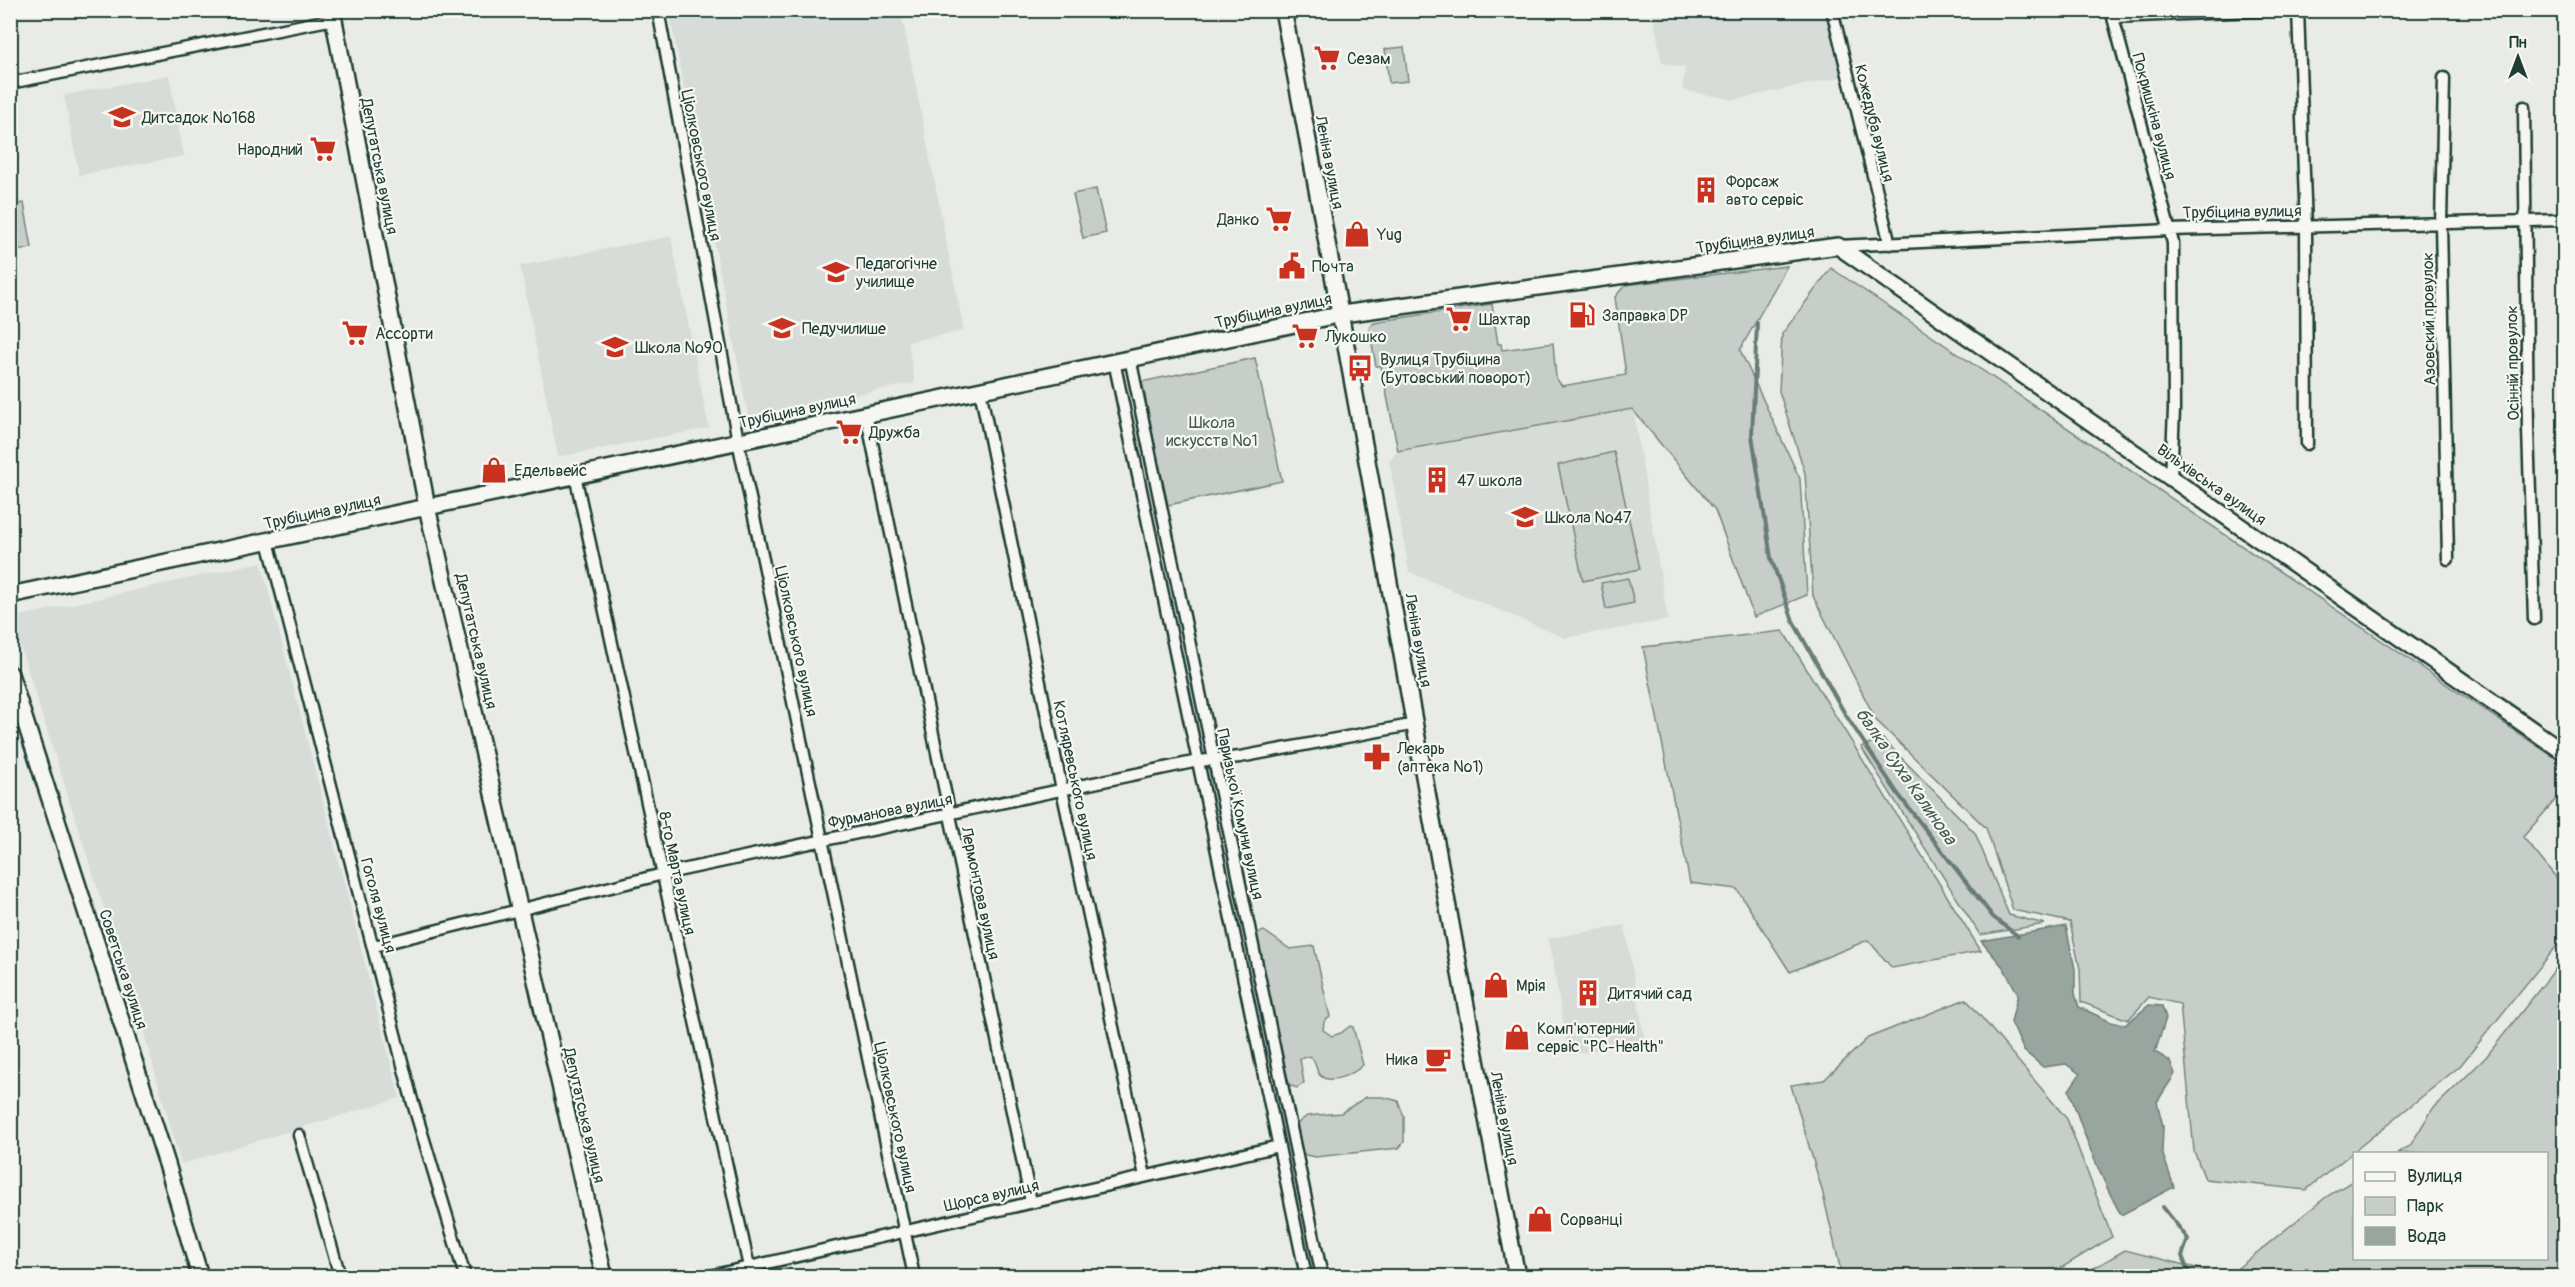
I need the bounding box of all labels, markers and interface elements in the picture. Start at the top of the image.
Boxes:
north arrow [2488,27,2548,87]
text: Пн [2509,33,2527,53]
supermarket icon: Сезам [1312,43,1342,73]
place label: Сезам [1347,49,1390,69]
street label: Покришкіна вулиця [2128,51,2181,182]
street label: Кожедуба вулиця [1850,62,1898,184]
street label: Ціолковського вулиця [677,88,725,242]
street label: Депутатська вулиця [356,95,402,236]
school or university icon: Дитсадок №168 [107,102,137,132]
place label: Дитсадок №168 [141,108,255,128]
street label: Леніна вулиця [1310,113,1348,211]
supermarket icon: Народний [308,134,338,164]
place label: Народний [237,140,303,160]
place label: Форсаж авто сервіс [1726,172,1804,210]
building icon: Форсаж авто сервіс [1691,175,1721,205]
street label: Трубіцина вулиця [2182,201,2302,223]
supermarket icon: Данко [1264,204,1294,234]
place label: Данко [1216,210,1259,230]
shop icon: Yug [1342,219,1372,249]
street label: Трубіцина вулиця [1695,222,1816,258]
place label: Yug [1376,225,1402,245]
public building icon: Почта [1277,251,1307,281]
street label: Азовский провулок [2418,252,2440,386]
place label: Педагогічне училище [855,254,937,292]
school or university icon: Педагогічне училище [821,257,851,287]
place label: Почта [1312,257,1354,277]
street label: Трубіцина вулиця [1213,289,1334,333]
fuel station icon: Заправка DP [1567,300,1597,330]
supermarket icon: Шахтар [1444,304,1474,334]
street label: Осінній провулок [2502,305,2524,421]
place label: Заправка DP [1602,306,1688,326]
place label: Шахтар [1479,310,1531,330]
school or university icon: Педучилише [767,313,797,343]
supermarket icon: Ассорти [340,318,370,348]
place label: Педучилише [802,319,886,339]
supermarket icon: Лукошко [1290,321,1320,351]
place label: Ассорти [375,324,433,344]
place label: Лукошко [1324,327,1387,347]
school or university icon: Школа №90 [600,332,630,362]
place label: Школа №90 [635,338,723,358]
place label: Вулиця Трубіцина (Бутовський поворот) [1380,350,1531,388]
bus stop icon: Вулиця Трубіцина (Бутовський поворот) [1345,353,1375,383]
street label: Трубіцина вулиця [737,389,858,433]
park label: Школа искусств №1 [1166,413,1258,451]
supermarket icon: Дружба [834,417,864,447]
place label: Дружба [868,423,920,443]
street label: Вільхівська вулиця [2153,440,2270,530]
shop icon: Едельвейс [479,455,509,485]
place label: Едельвейс [514,461,587,481]
building icon: 47 школа [1422,465,1452,495]
place label: 47 школа [1457,471,1522,491]
street label: Трубіцина вулиця [262,490,383,534]
school or university icon: Школа №47 [1510,502,1540,532]
place label: Школа №47 [1545,508,1632,528]
street label: Ціолковського вулиця [770,564,822,718]
street label: Депутатська вулиця [450,571,501,711]
street label: Леніна вулиця [1400,591,1436,689]
street label: Котляревського вулиця [1048,699,1102,862]
water label: балка Суха Калинова [1850,703,1962,851]
street label: Паризької Комуни вулиця [1212,727,1268,901]
place label: Лекарь (аптека №1) [1396,739,1484,777]
pharmacy icon: Лекарь (аптека №1) [1362,742,1392,772]
street label: Фурманова вулиця [826,789,954,833]
street label: 8-го Марта вулиця [654,810,700,937]
street label: Лермонтова вулиця [956,824,1004,961]
street label: Гоголя вулиця [356,856,400,955]
street label: Советська вулиця [94,907,152,1032]
shop icon: Мрія [1481,970,1511,1000]
place label: Мрія [1516,976,1545,996]
building icon: Дитячий сад [1573,978,1603,1008]
place label: Дитячий сад [1607,984,1692,1004]
place label: Комп'ютерний сервіс "PC-Health" [1537,1019,1664,1057]
shop icon: Комп'ютерний сервіс "PC-Health" [1502,1022,1532,1052]
street label: Ціолковського вулиця [869,1040,921,1194]
cafe icon: Ника [1423,1044,1453,1074]
street label: Депутатська вулиця [558,1045,609,1185]
place label: Ника [1385,1050,1418,1070]
street label: Леніна вулиця [1485,1069,1523,1167]
legend [2353,1152,2548,1260]
text: Вулиця [2407,1165,2462,1188]
street label: Щорса вулиця [942,1175,1041,1217]
text: Парк [2407,1195,2444,1218]
shop icon: Сорванці [1525,1204,1555,1234]
place label: Сорванці [1560,1210,1622,1230]
text: Вода [2407,1225,2446,1248]

